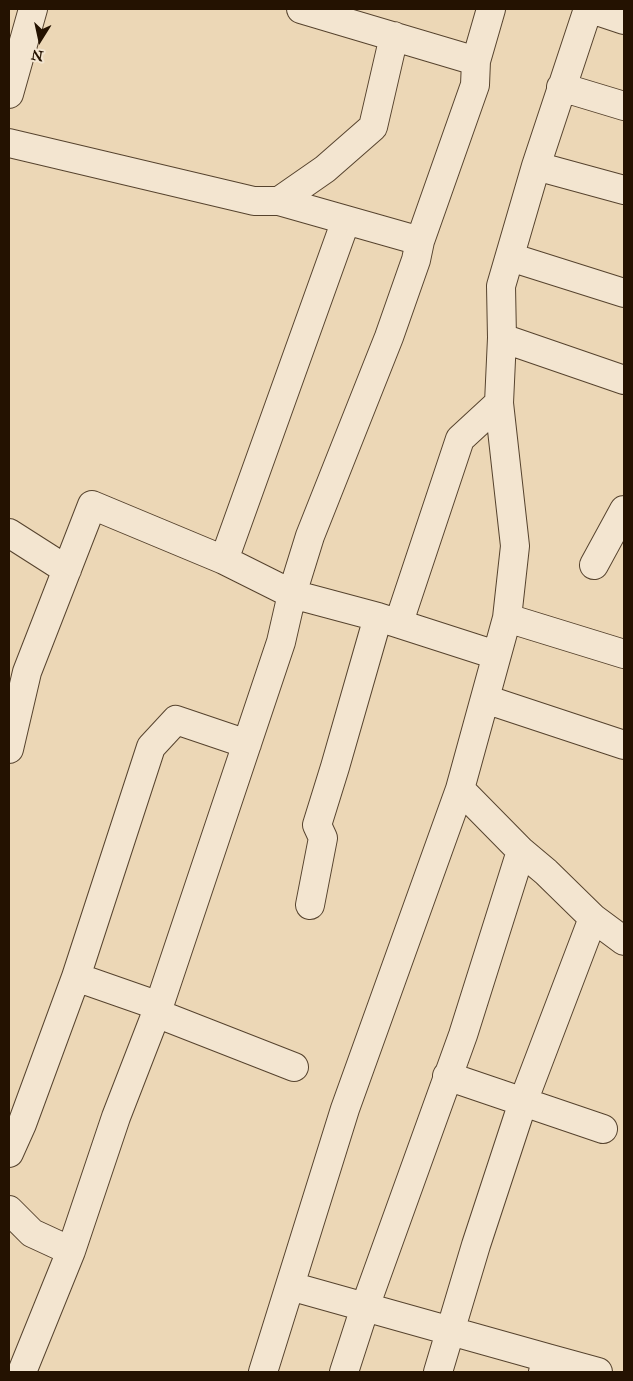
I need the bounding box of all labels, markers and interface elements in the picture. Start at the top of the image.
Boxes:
north arrow [15,15,65,65]
text: N [30,46,45,65]

